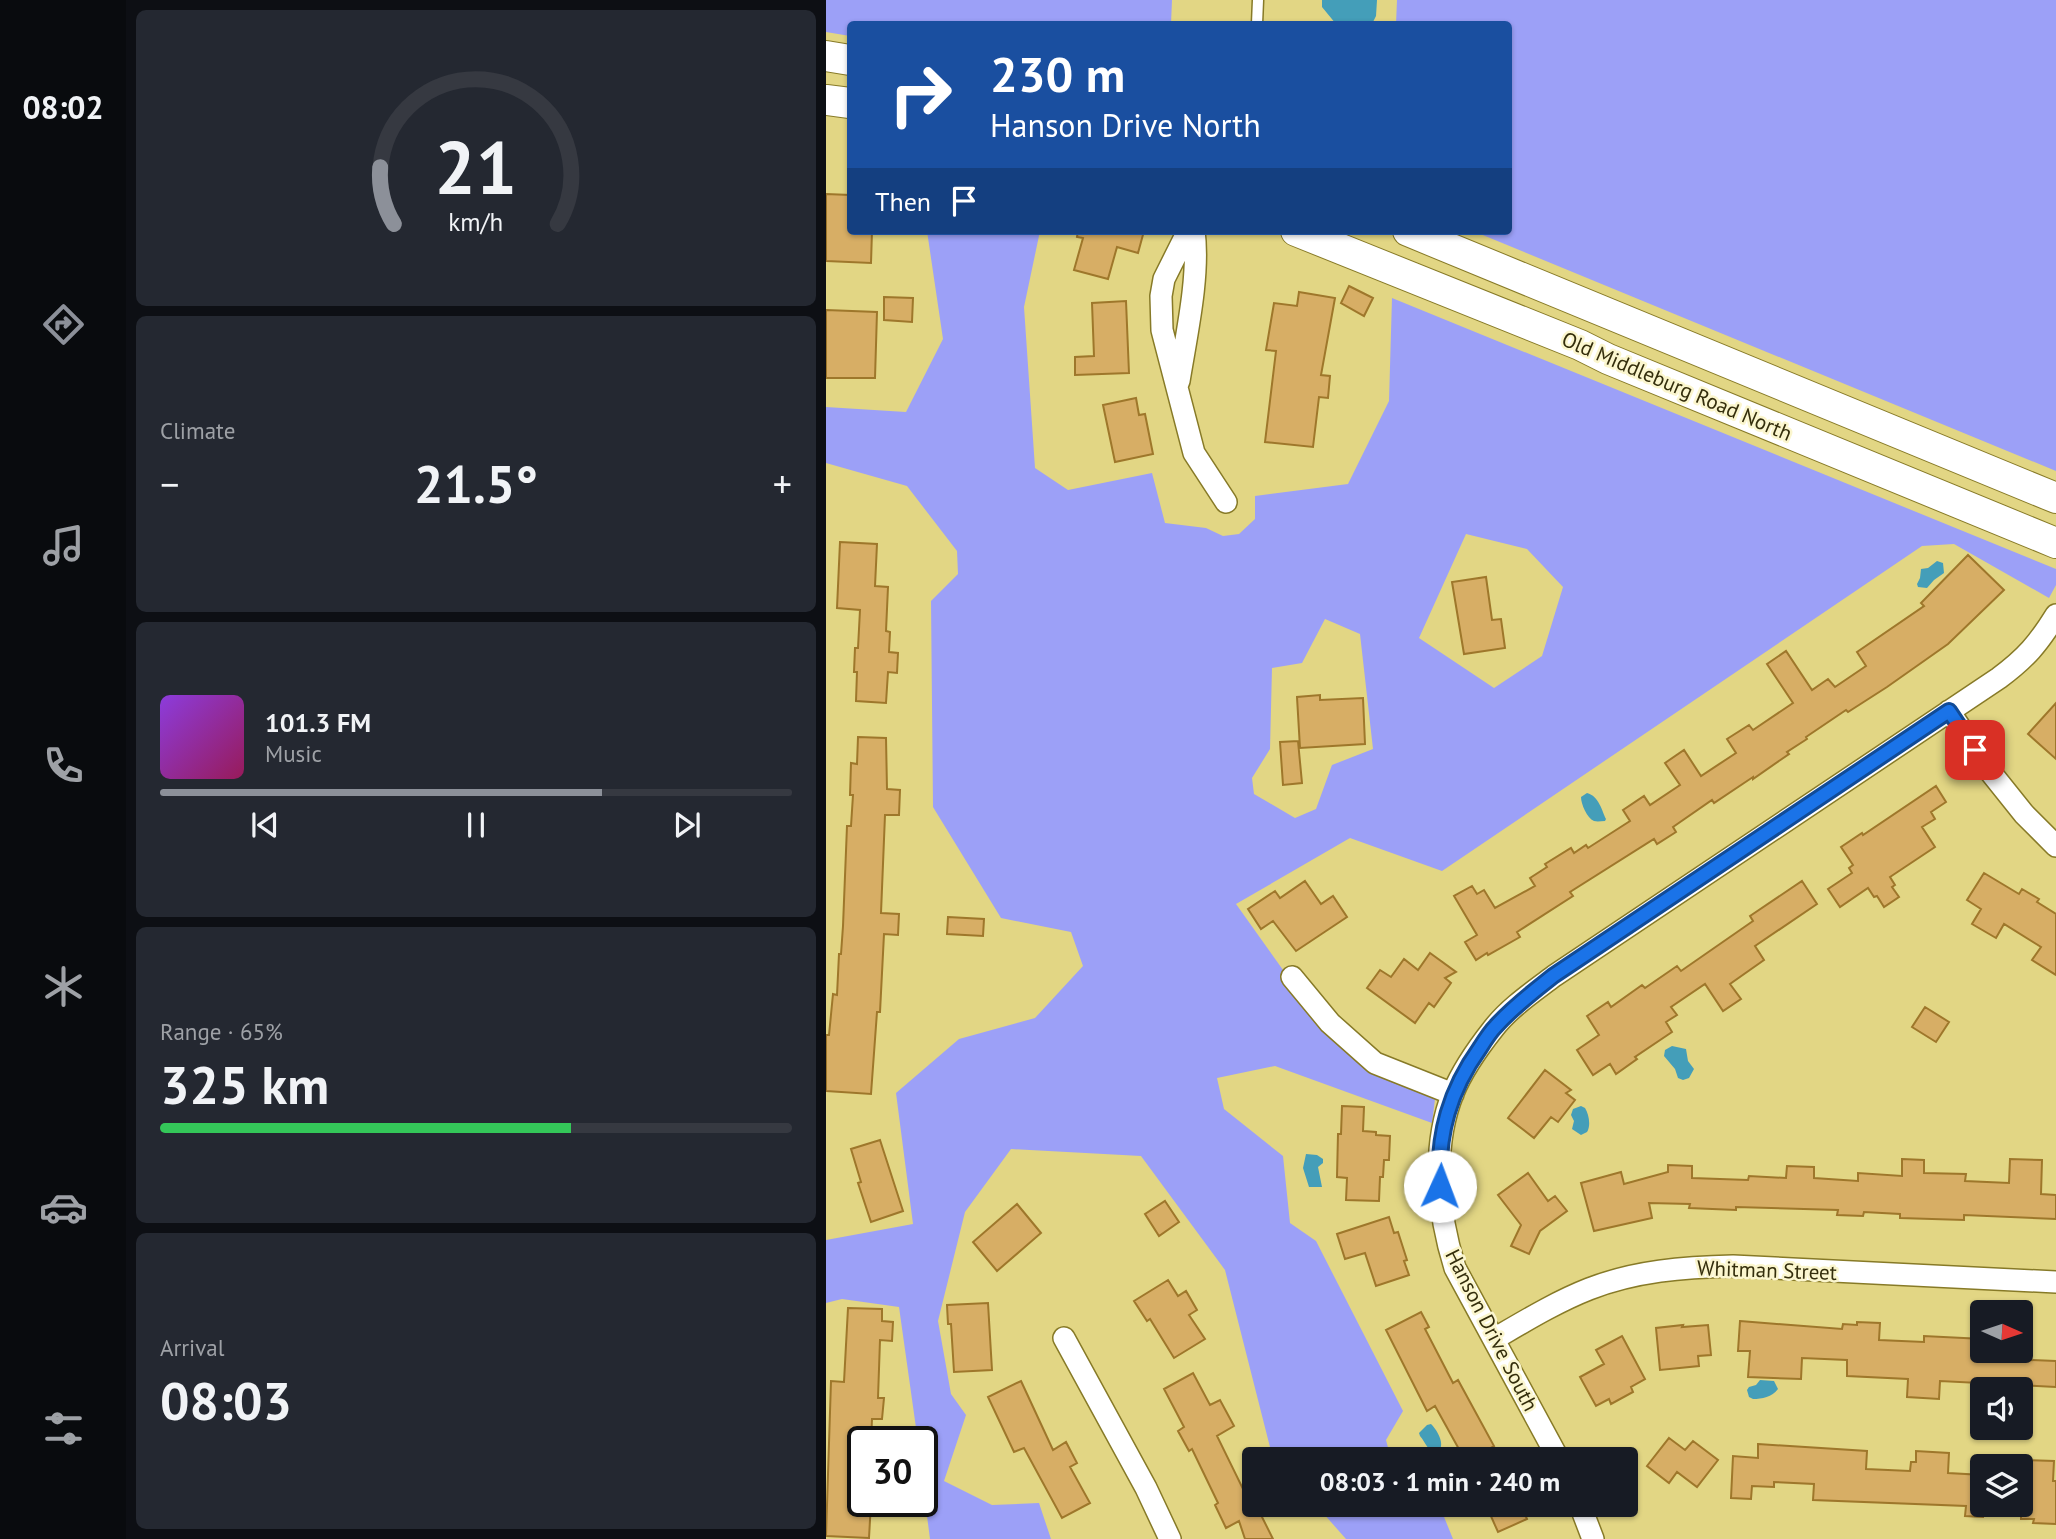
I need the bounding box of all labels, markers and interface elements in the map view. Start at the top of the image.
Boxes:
text: 230 m [990,42,1125,106]
icon: right [875,49,966,140]
text: 08:02 [22,86,104,128]
text: Hanson Drive North [990,104,1261,146]
text: 21 [435,120,517,214]
icon: arrive [945,182,983,220]
text: Then [875,185,931,218]
text: km/h [449,206,503,238]
icon: directions [39,300,88,349]
street label: Old Middleburg Road North [1558,325,1796,447]
text: Climate [160,416,235,445]
text: 21.5° [414,450,538,517]
text: − [160,459,179,508]
text: + [773,459,792,508]
icon: music [39,521,88,570]
text: 101.3 FM [265,706,371,739]
pin [1945,720,2005,780]
icon: arrive [1956,731,1994,769]
text: Music [265,739,322,768]
icon: phone [39,741,88,790]
icon: previous [246,806,284,844]
icon: pause [457,806,495,844]
icon: next [668,806,706,844]
icon: climate [39,962,88,1011]
text: Range · 65% [160,1017,283,1046]
text: 325 km [160,1051,329,1118]
position arrow [1403,1149,1477,1223]
icon: car [39,1183,88,1232]
street label: Hanson Drive South [1440,1244,1544,1416]
street label: Whitman Street [1697,1254,1837,1286]
north arrow [1970,1300,2034,1363]
map controls [1970,1300,2033,1517]
text: Arrival [160,1333,224,1362]
text: 08:03 [160,1367,292,1434]
button: sound [1970,1377,2033,1440]
icon: filters [39,1404,88,1453]
speed limit sign: 30 [847,1426,938,1517]
button: layers [1970,1454,2033,1517]
text: 08:03 · 1 min · 240 m [1320,1465,1560,1498]

